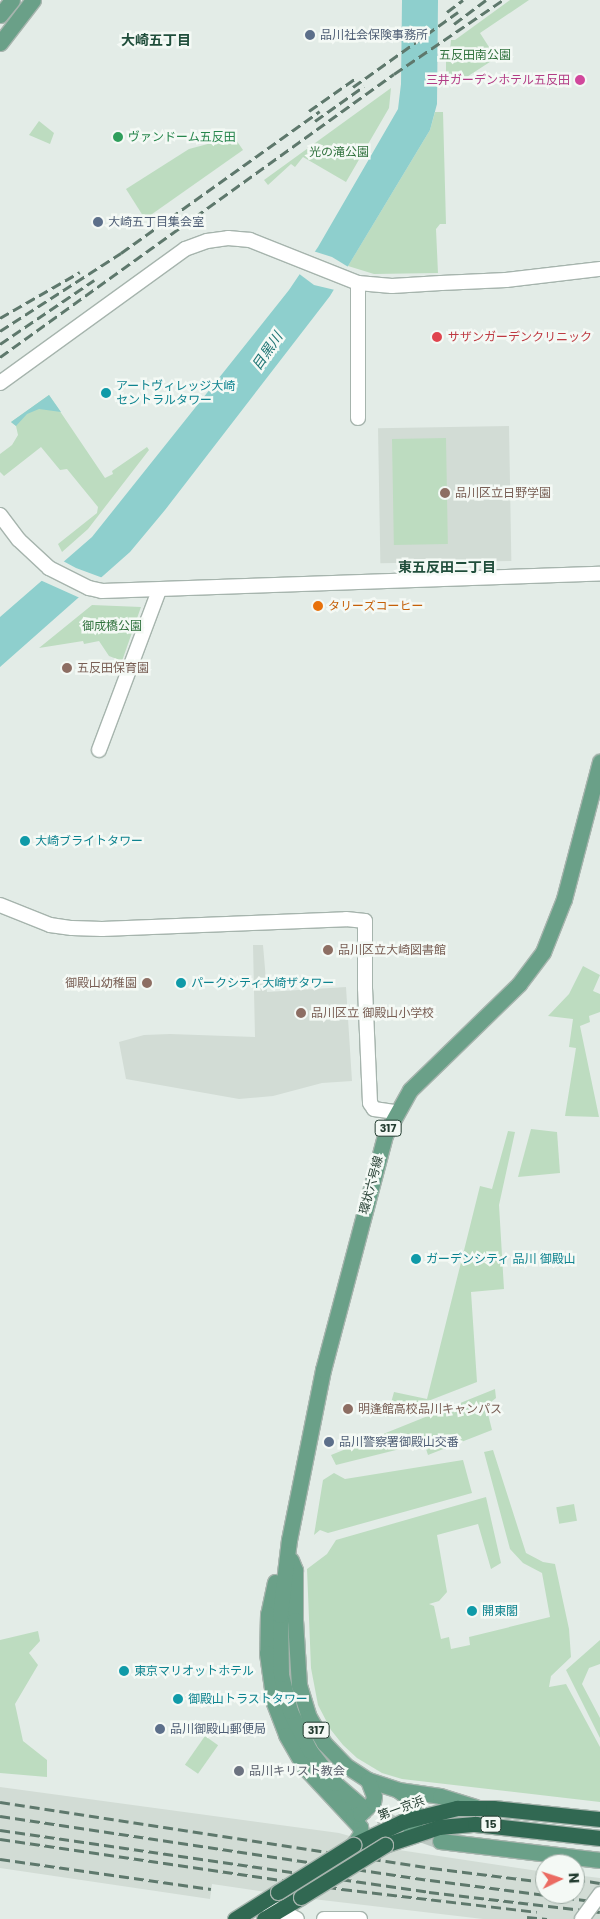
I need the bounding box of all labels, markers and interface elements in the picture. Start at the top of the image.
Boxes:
place label: 品川社会保険事務所 [320,28,428,42]
marker: 品川社会保険事務所 [304,29,316,41]
district label: 大崎五丁目 [121,32,191,48]
park label: 五反田南公園 [439,48,511,62]
place label: 三井ガーデンホテル五反田 [426,73,570,87]
marker: 三井ガーデンホテル五反田 [574,74,586,86]
place label: ヴァンドーム五反田 [128,130,236,144]
marker: ヴァンドーム五反田 [112,131,124,143]
park label: 光の滝公園 [309,145,369,159]
place label: 大崎五丁目集会室 [108,215,204,229]
marker: 大崎五丁目集会室 [92,216,104,228]
water label: 目黒川 [248,329,286,373]
marker: サザンガーデンクリニック [430,330,444,344]
place label: サザンガーデンクリニック [448,330,592,344]
place label: アートヴィレッジ大崎 セントラルタワー [116,379,235,407]
marker: アートヴィレッジ大崎 セントラルタワー [100,387,112,399]
place label: 品川区立日野学園 [455,486,551,500]
marker: 品川区立日野学園 [439,487,451,499]
district label: 東五反田二丁目 [398,559,496,575]
place label: タリーズコーヒー [328,599,424,613]
marker: タリーズコーヒー [312,600,324,612]
park label: 御成橋公園 [82,619,142,633]
place label: 五反田保育園 [77,661,149,675]
marker: 五反田保育園 [61,662,73,674]
place label: 大崎ブライトタワー [35,834,143,848]
marker: 大崎ブライトタワー [19,835,31,847]
place label: 品川区立大崎図書館 [338,943,446,957]
marker: 品川区立大崎図書館 [322,944,334,956]
place label: 御殿山幼稚園 [65,976,137,990]
place label: パークシティ大崎ザタワー [191,976,335,990]
marker: 御殿山幼稚園 [141,977,153,989]
marker: パークシティ大崎ザタワー [175,977,187,989]
place label: 品川区立 御殿山小学校 [311,1006,434,1020]
marker: 品川区立 御殿山小学校 [295,1007,307,1019]
road number: 317 [374,1120,402,1136]
street label: 環状六号線 [356,1154,386,1216]
place label: ガーデンシティ 品川 御殿山 [426,1252,576,1266]
marker: ガーデンシティ 品川 御殿山 [410,1253,422,1265]
place label: 明逢館高校品川キャンパス [358,1402,502,1416]
marker: 明逢館高校品川キャンパス [342,1403,354,1415]
place label: 品川警察署御殿山交番 [339,1435,459,1449]
marker: 品川警察署御殿山交番 [323,1436,335,1448]
place label: 開東閣 [482,1604,518,1618]
marker: 開東閣 [466,1605,478,1617]
place label: 東京マリオットホテル [134,1664,254,1678]
marker: 東京マリオットホテル [118,1665,130,1677]
place label: 御殿山トラストタワー [188,1692,308,1706]
marker: 御殿山トラストタワー [172,1693,184,1705]
place label: 品川御殿山郵便局 [170,1722,266,1736]
road number: 317 [302,1722,330,1738]
marker: 品川御殿山郵便局 [154,1723,166,1735]
place label: 品川キリスト教会 [249,1764,345,1778]
marker: 品川キリスト教会 [233,1765,245,1777]
street label: 第一京浜 [376,1793,426,1823]
road number: 15 [480,1816,502,1832]
north arrow [535,1854,585,1904]
text: N [564,1872,584,1884]

